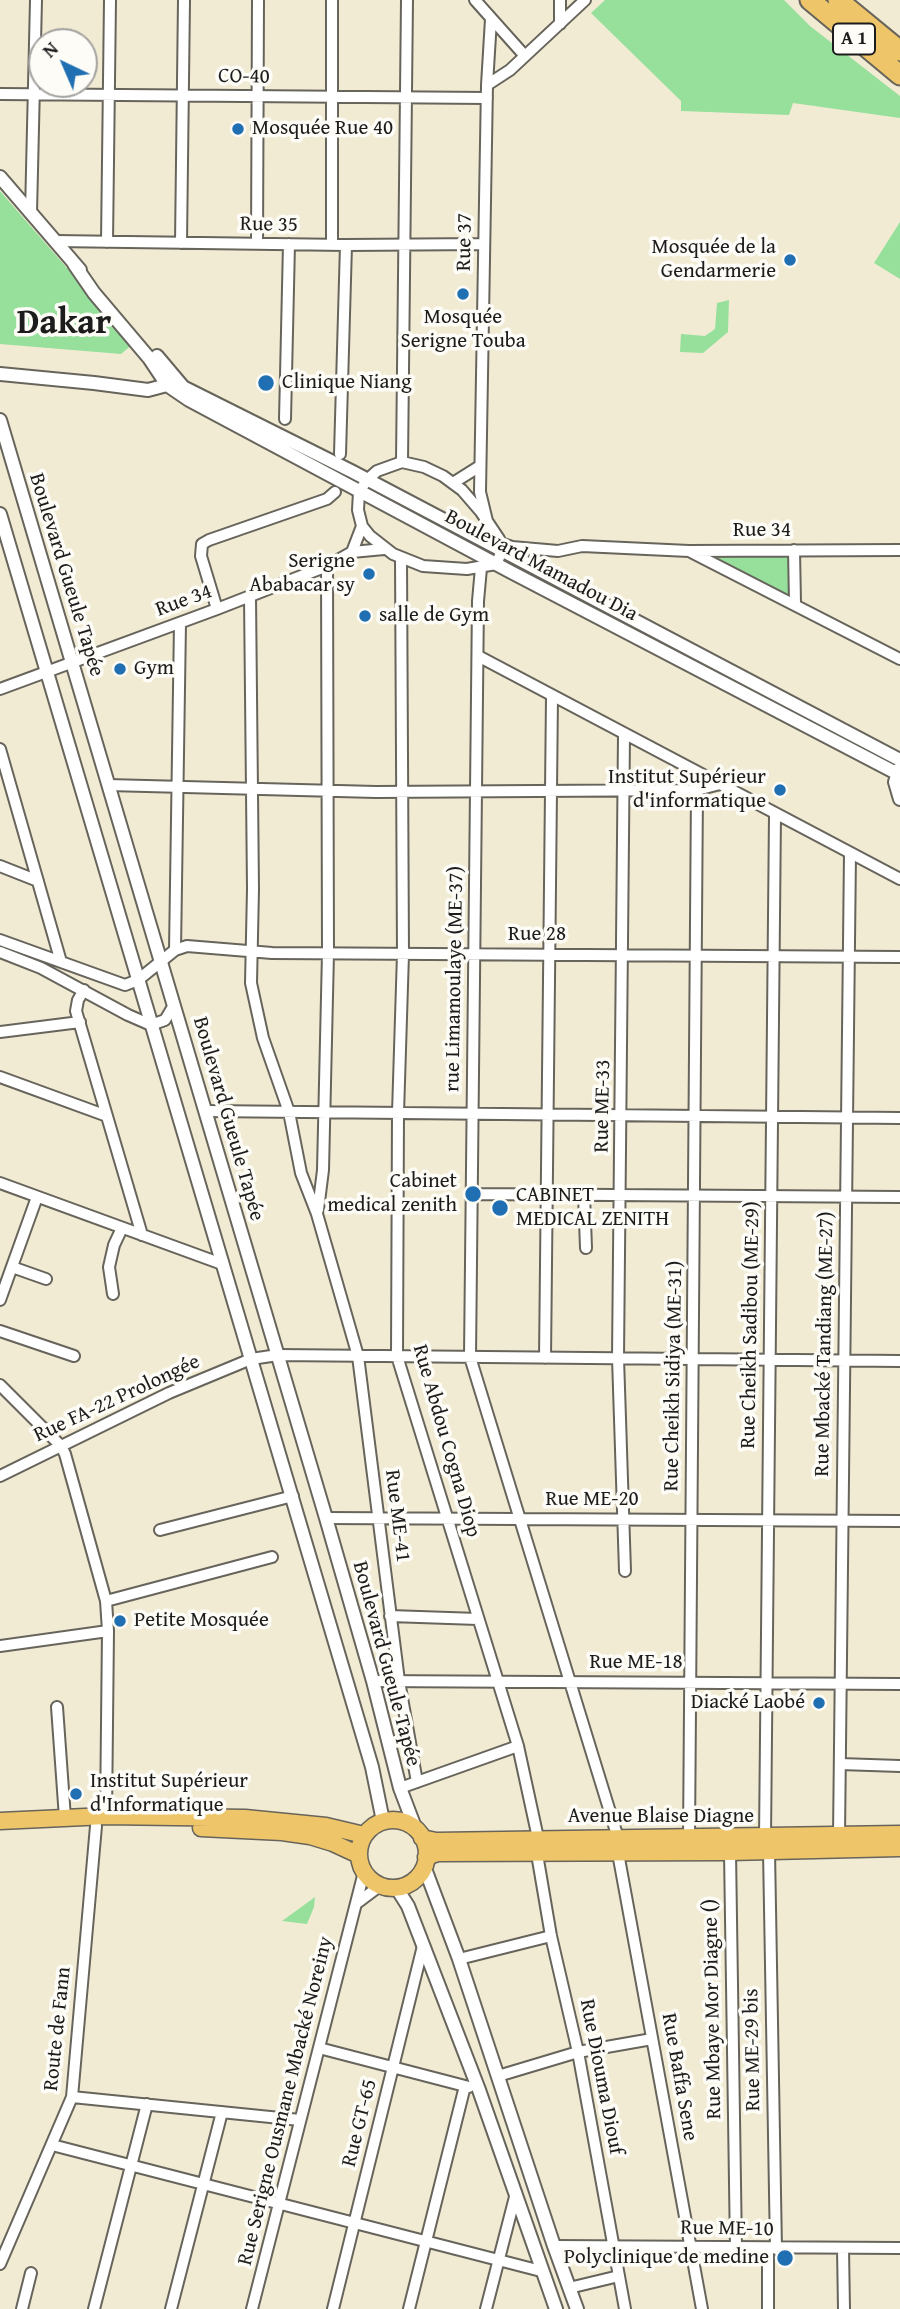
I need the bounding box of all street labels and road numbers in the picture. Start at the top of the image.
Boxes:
road number: A 1 [833,23,875,54]
street label: CO-40 [218,64,270,90]
street label: Rue 35 [240,212,298,238]
street label: Rue 37 [452,213,478,271]
street label: Boulevard Gueule Tapée [23,470,109,680]
street label: Boulevard Mamadou Dia [440,504,642,628]
street label: Rue 34 [733,518,791,544]
street label: Rue 34 [152,579,216,623]
street label: rue Limamoulaye (ME-37) [440,866,470,1092]
street label: Rue 28 [508,922,566,948]
street label: Boulevard Gueule Tapée [187,1014,269,1224]
street label: Rue ME-33 [590,1059,616,1153]
street label: Rue Cheikh Sadibou (ME-29) [736,1201,766,1449]
street label: Rue Mbacké Tandiang (ME-27) [810,1211,840,1477]
street label: Rue Cheikh Sidiya (ME-31) [659,1260,689,1492]
street label: Rue Abdou Cogna Diop [406,1342,486,1540]
street label: Rue FA-22 Prolongée [30,1349,204,1449]
street label: Rue ME-41 [379,1468,415,1564]
street label: Rue ME-20 [545,1487,639,1513]
street label: Boulevard Gueule Tapée [346,1559,426,1769]
street label: Rue ME-18 [589,1650,683,1676]
street label: Avenue Blaise Diagne [568,1804,754,1830]
street label: Rue Mbaye Mor Diagne () [698,1899,728,2119]
street label: Rue Serigne Ousmane Mbacké Noreiny [233,1934,339,2268]
street label: Route de Fann [39,1966,77,2092]
street label: Rue ME-29 bis [739,1988,767,2112]
street label: Rue Diouma Diouf [574,1997,628,2157]
street label: Rue Baffa Sene [655,2011,703,2143]
street label: Rue GT-65 [337,2077,383,2169]
street label: Rue ME-10 [680,2216,774,2242]

